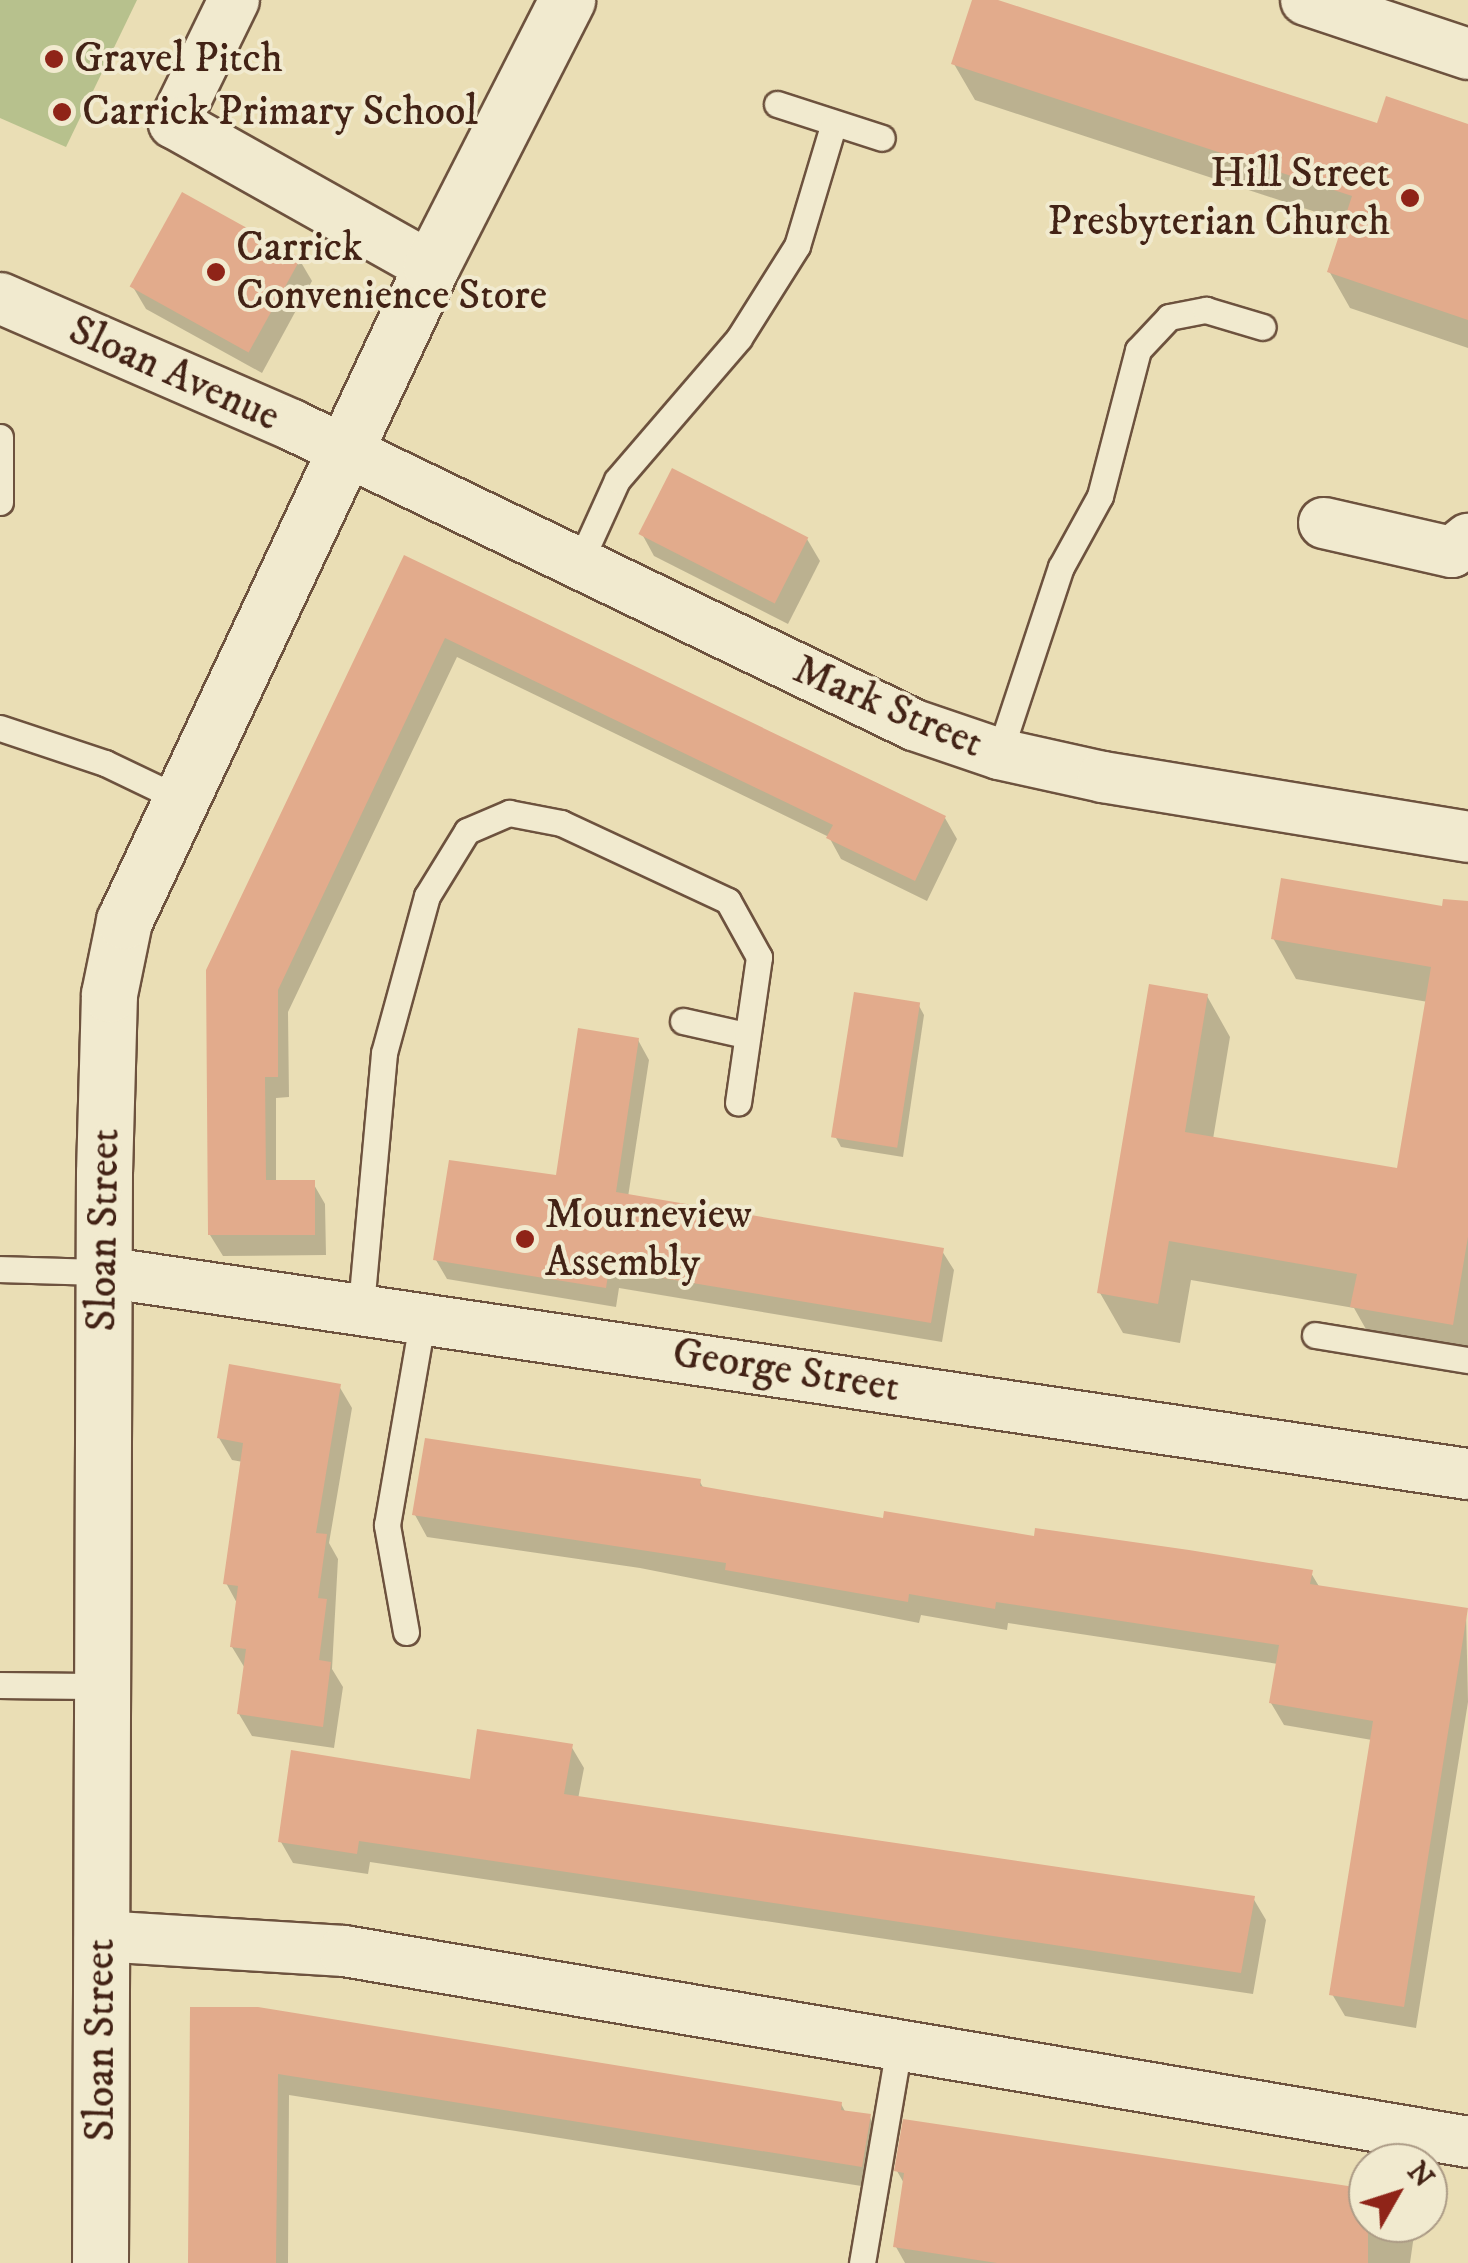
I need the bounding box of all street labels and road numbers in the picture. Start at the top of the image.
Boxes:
street label: Sloan Avenue [61,305,287,443]
street label: Mark Street [786,645,990,769]
street label: Sloan Street [77,1128,131,1332]
street label: George Street [669,1328,903,1414]
street label: Sloan Street [76,1938,126,2142]

